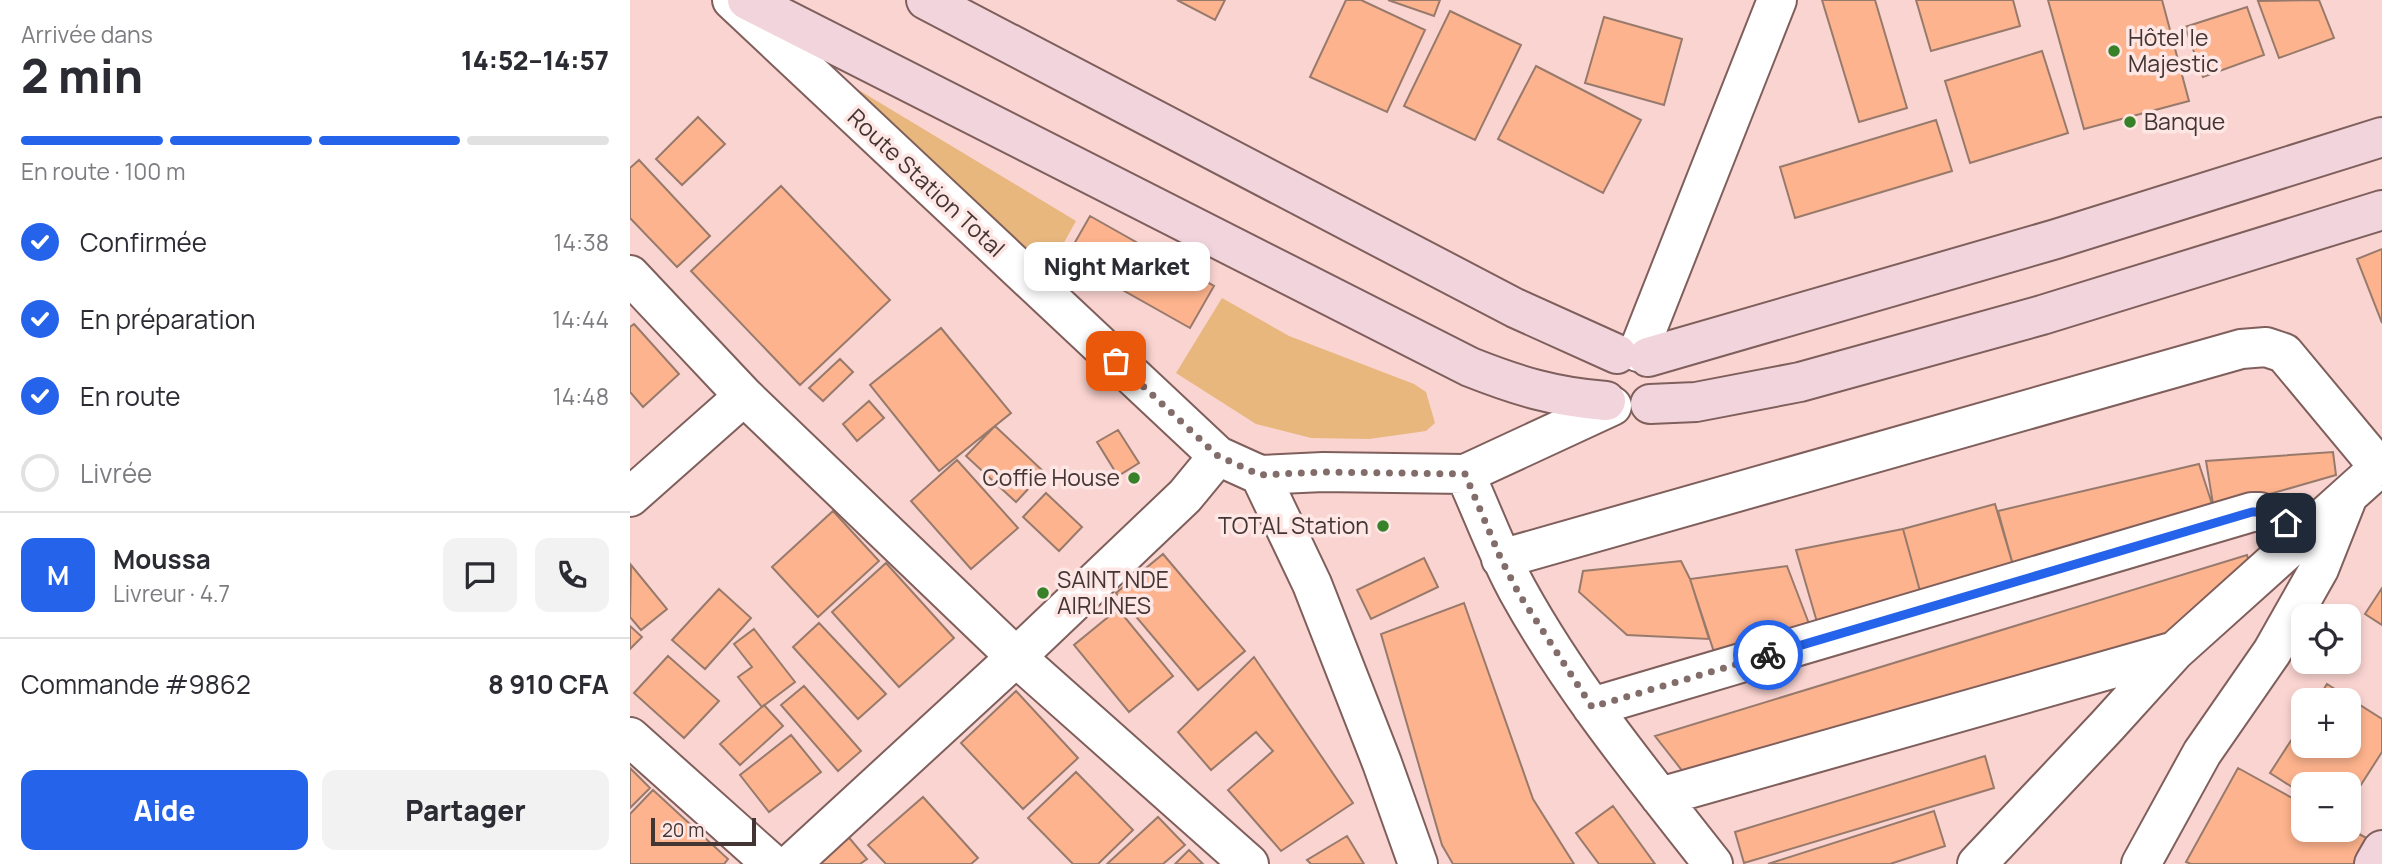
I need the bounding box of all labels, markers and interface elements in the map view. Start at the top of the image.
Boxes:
text: Arrivée dans [21,18,153,50]
place label: Hôtel le Majestic [2128,21,2219,79]
text: 14:52–14:57 [461,42,609,78]
marker: Hôtel le Majestic [2106,43,2122,59]
text: 2 min [21,44,143,107]
street label: Route Station Total [841,101,1012,264]
place label: Banque [2144,105,2225,137]
marker: Banque [2122,114,2138,130]
text: En route · 100 m [21,155,185,187]
icon: check [21,223,59,261]
text: Confirmée [80,224,207,260]
text: 14:38 [554,226,609,258]
callout: Night Market [1023,242,1209,291]
text: Night Market [1044,250,1190,282]
icon: check [21,300,59,338]
text: En préparation [80,301,255,337]
text: 14:44 [552,303,609,335]
pin [1086,331,1146,391]
icon: bag [1097,342,1135,380]
icon: check [21,377,59,415]
text: En route [80,378,181,414]
text: 14:48 [553,380,609,412]
text: Livrée [80,455,152,491]
place label: Coffie House [982,461,1120,493]
marker: Coffie House [1126,470,1142,486]
pin [2256,493,2316,553]
icon: home [2267,504,2305,542]
place label: TOTAL Station [1218,509,1369,541]
marker: TOTAL Station [1375,518,1391,534]
button: chat [443,538,517,612]
button: phone [535,538,609,612]
text: Moussa [113,541,211,577]
text: M [47,557,69,593]
place label: SAINT NDE AIRLINES [1057,563,1169,621]
text: Livreur · 4.7 [113,577,230,609]
marker: SAINT NDE AIRLINES [1035,585,1051,601]
map controls [2291,604,2361,842]
button: locate [2291,604,2361,674]
courier [1733,620,1803,690]
icon: bike [1749,636,1787,674]
text: Commande #9862 [21,666,251,702]
text: 8 910 CFA [488,666,609,702]
button: + [2291,688,2361,758]
button: Aide [21,770,308,850]
button: Partager [322,770,609,850]
button: − [2291,772,2361,842]
scale bar [651,815,756,847]
text: 20 m [662,817,704,843]

